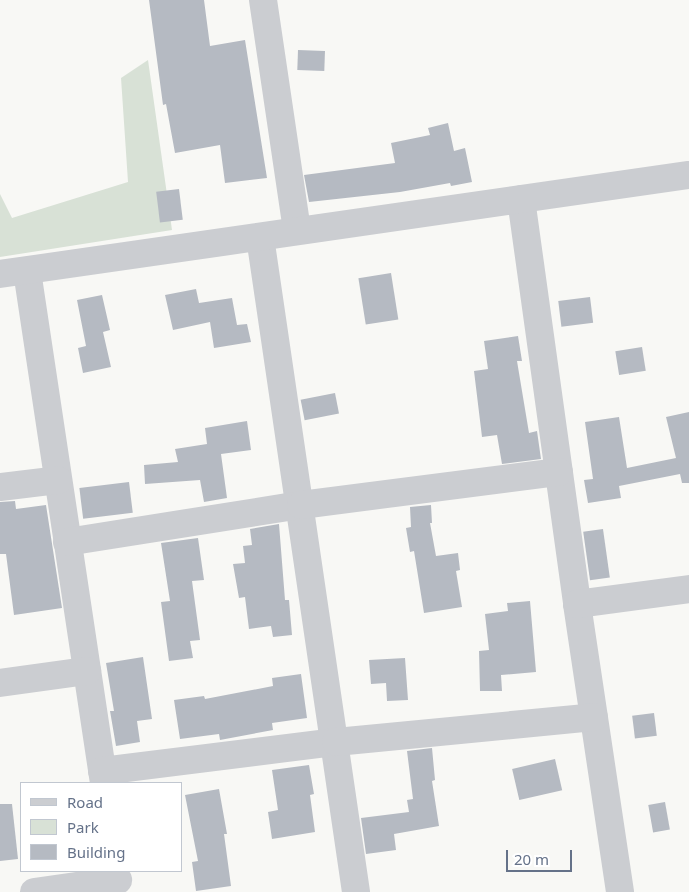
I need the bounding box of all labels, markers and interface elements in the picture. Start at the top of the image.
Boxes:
legend [20,782,182,872]
text: Road [67,792,103,812]
text: Park [67,817,99,837]
scale bar [509,840,575,872]
text: Building [67,842,125,862]
text: 20 m [514,849,549,869]

